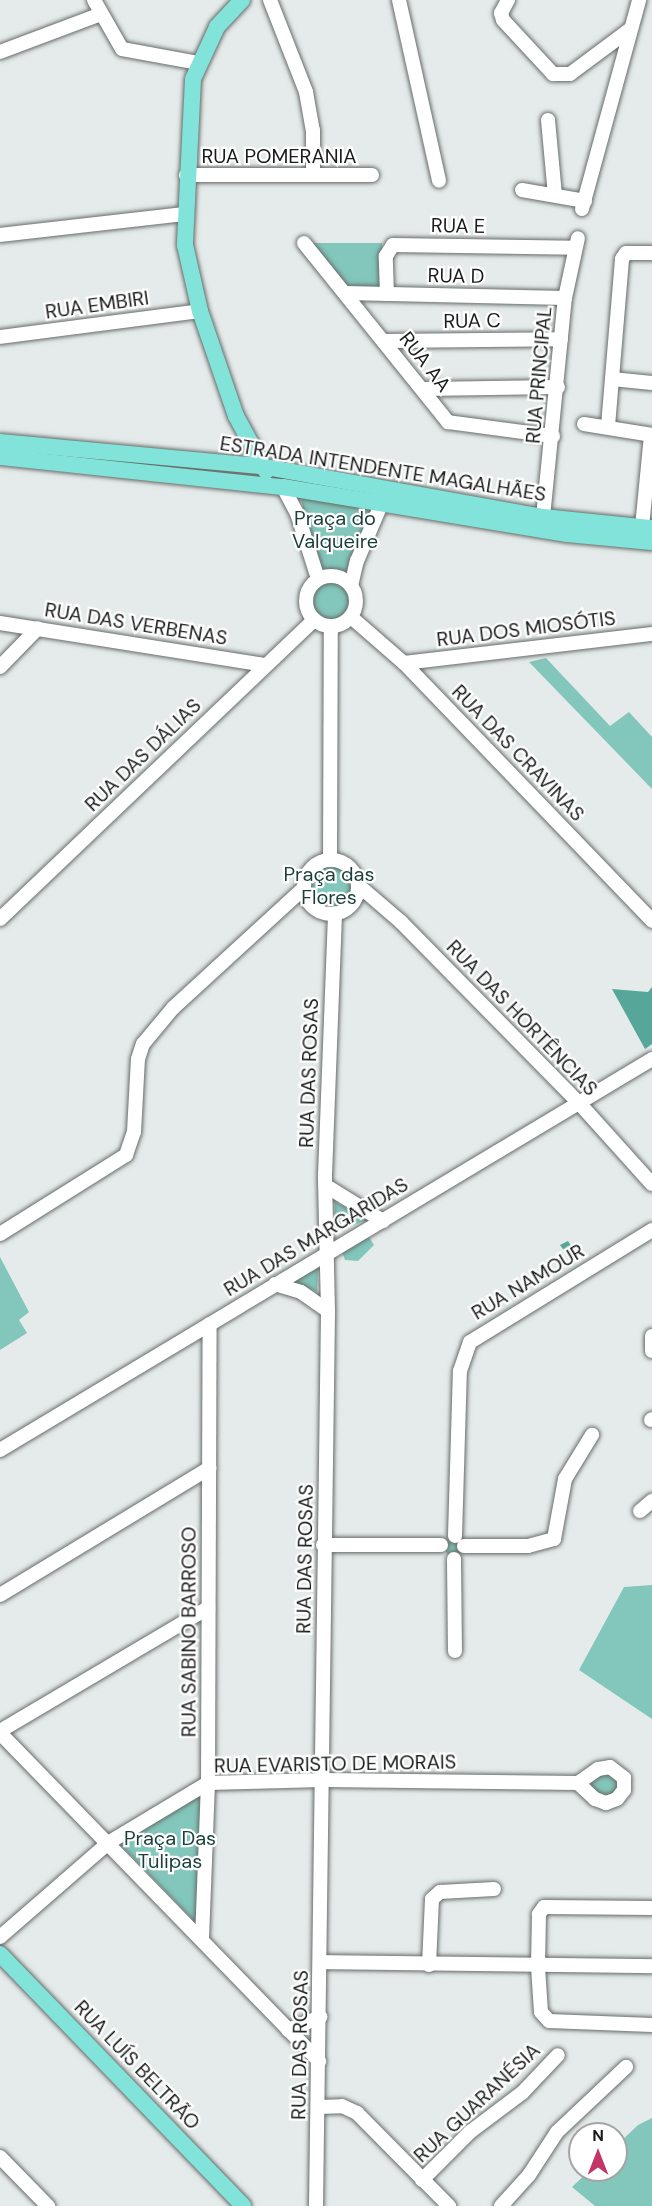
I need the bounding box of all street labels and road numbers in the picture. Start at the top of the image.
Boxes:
street label: RUA POMERANIA [201,144,357,168]
street label: RUA E [431,214,485,238]
street label: RUA D [427,264,485,288]
street label: RUA EMBIRI [44,286,150,324]
street label: RUA PRINCIPAL [521,305,557,445]
street label: RUA C [443,309,501,333]
street label: RUA AA [394,327,456,397]
street label: ESTRADA INTENDENTE MAGALHÃES [218,431,548,507]
street label: RUA DAS VERBENAS [43,598,229,650]
street label: RUA DOS MIOSÓTIS [435,606,617,652]
street label: RUA DAS CRAVINAS [447,680,589,826]
street label: RUA DAS DÁLIAS [80,694,206,816]
street label: RUA DAS HORTÊNCIAS [441,935,603,1101]
street label: RUA DAS ROSAS [294,998,324,1148]
street label: RUA DAS MARGARIDAS [220,1172,412,1302]
street label: RUA NAMOUR [467,1239,589,1325]
street label: RUA DAS ROSAS [292,1484,318,1634]
street label: RUA SABINO BARROSO [177,1527,201,1737]
street label: RUA EVARISTO DE MORAIS [214,1750,456,1778]
street label: RUA DAS ROSAS [287,1970,313,2120]
street label: RUA LUÍS BELTRÃO [69,1995,205,2135]
street label: RUA GUARANÉSIA [409,2038,545,2168]

